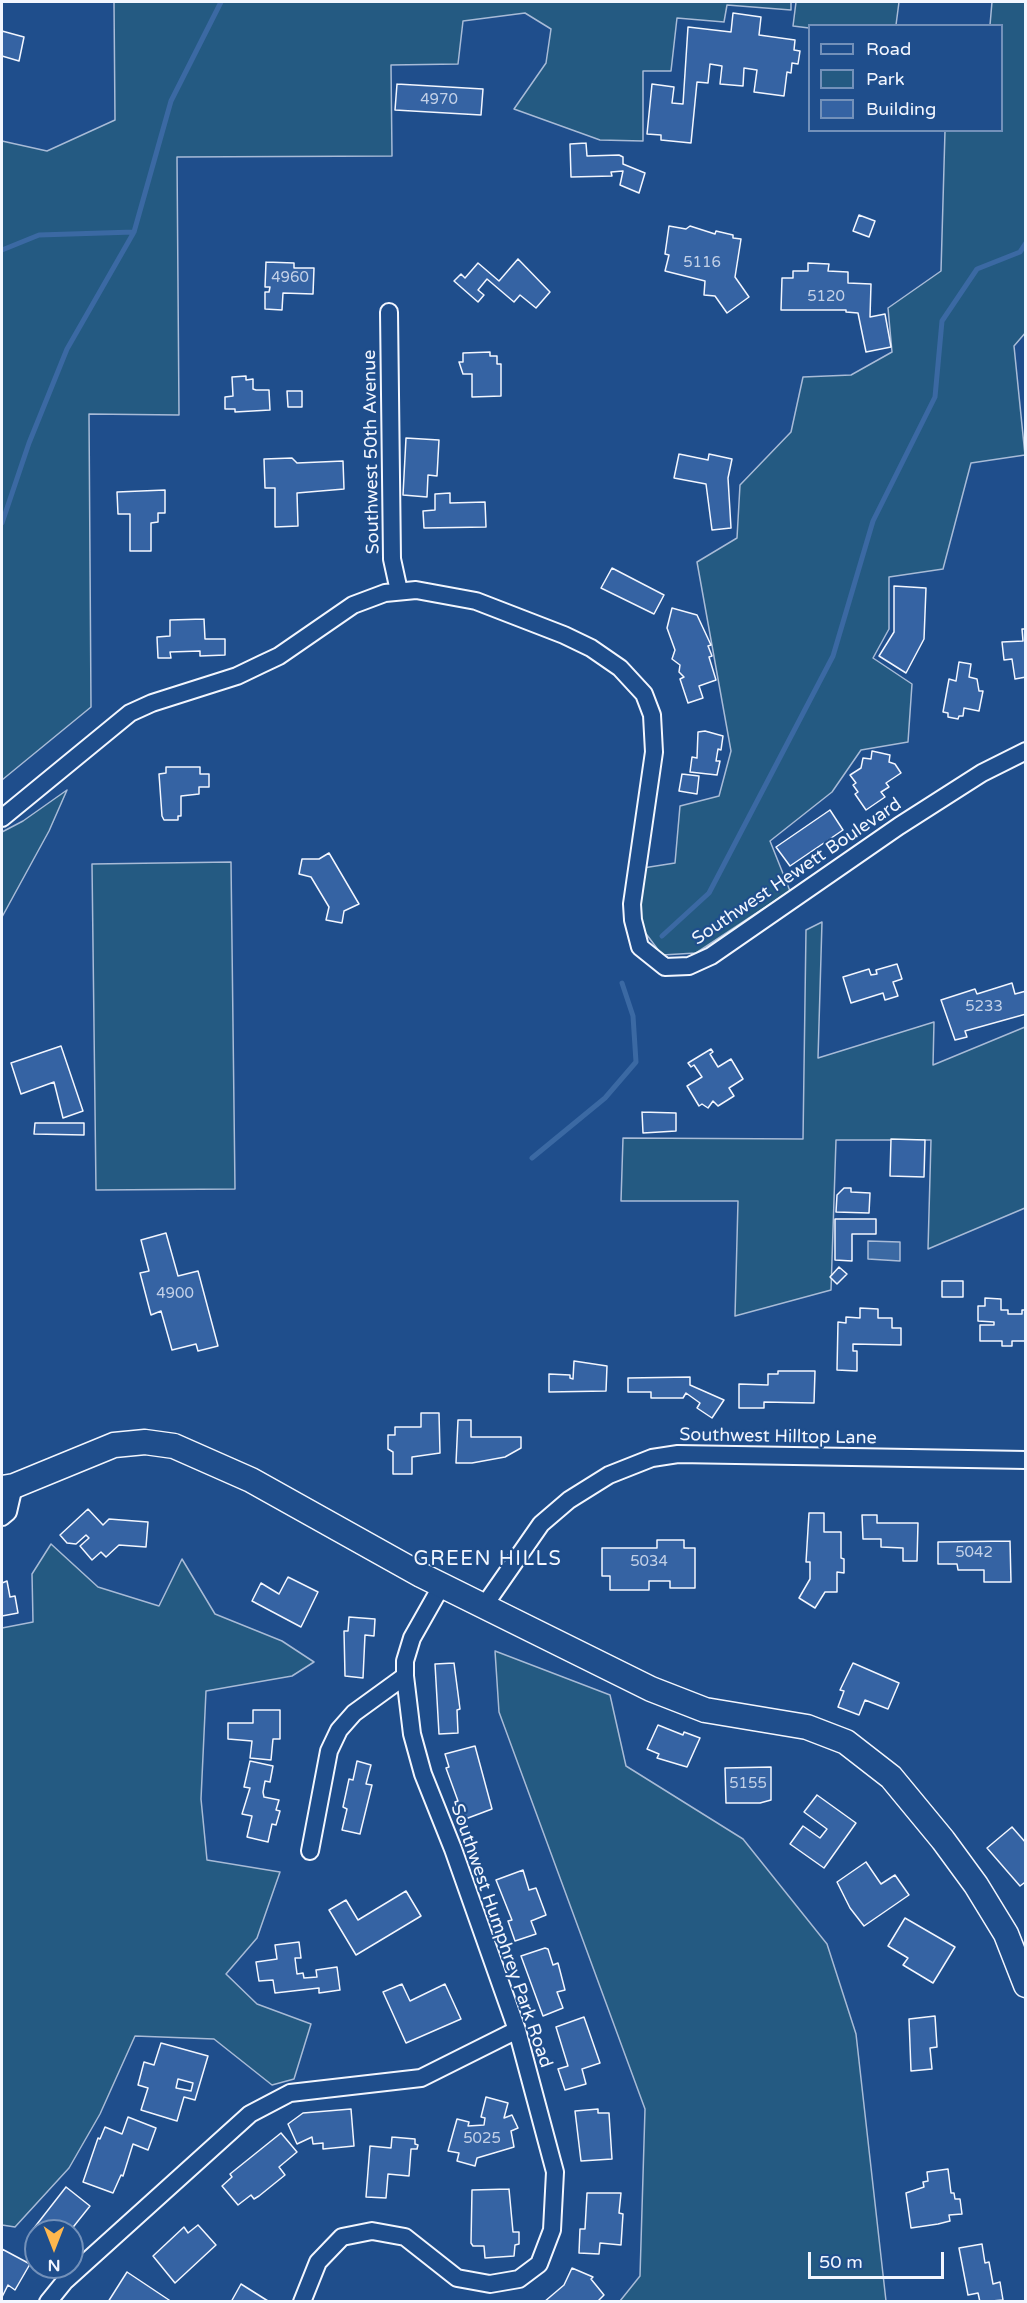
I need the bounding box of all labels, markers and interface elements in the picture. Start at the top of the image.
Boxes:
legend [808,24,1003,132]
text: Road [866,38,911,60]
text: Park [866,68,904,90]
house number: 4970 [420,91,458,109]
text: Building [866,98,936,120]
house number: 5116 [683,254,721,272]
house number: 4960 [271,269,309,287]
house number: 5120 [807,288,845,306]
street label: Southwest 50th Avenue [359,349,385,555]
street label: Southwest Hewett Boulevard [688,794,906,950]
house number: 5233 [965,998,1003,1016]
house number: 4900 [156,1285,194,1303]
street label: Southwest Hilltop Lane [679,1424,877,1450]
house number: 5042 [955,1544,993,1562]
district label: GREEN HILLS [414,1548,562,1572]
house number: 5034 [630,1553,668,1571]
house number: 5155 [729,1775,767,1793]
street label: Southwest Humphrey Park Road [446,1801,556,2071]
house number: 5025 [463,2130,501,2148]
north arrow [24,2219,84,2279]
scale bar [811,2240,948,2278]
text: 50 m [819,2251,863,2273]
text: N [48,2255,60,2275]

